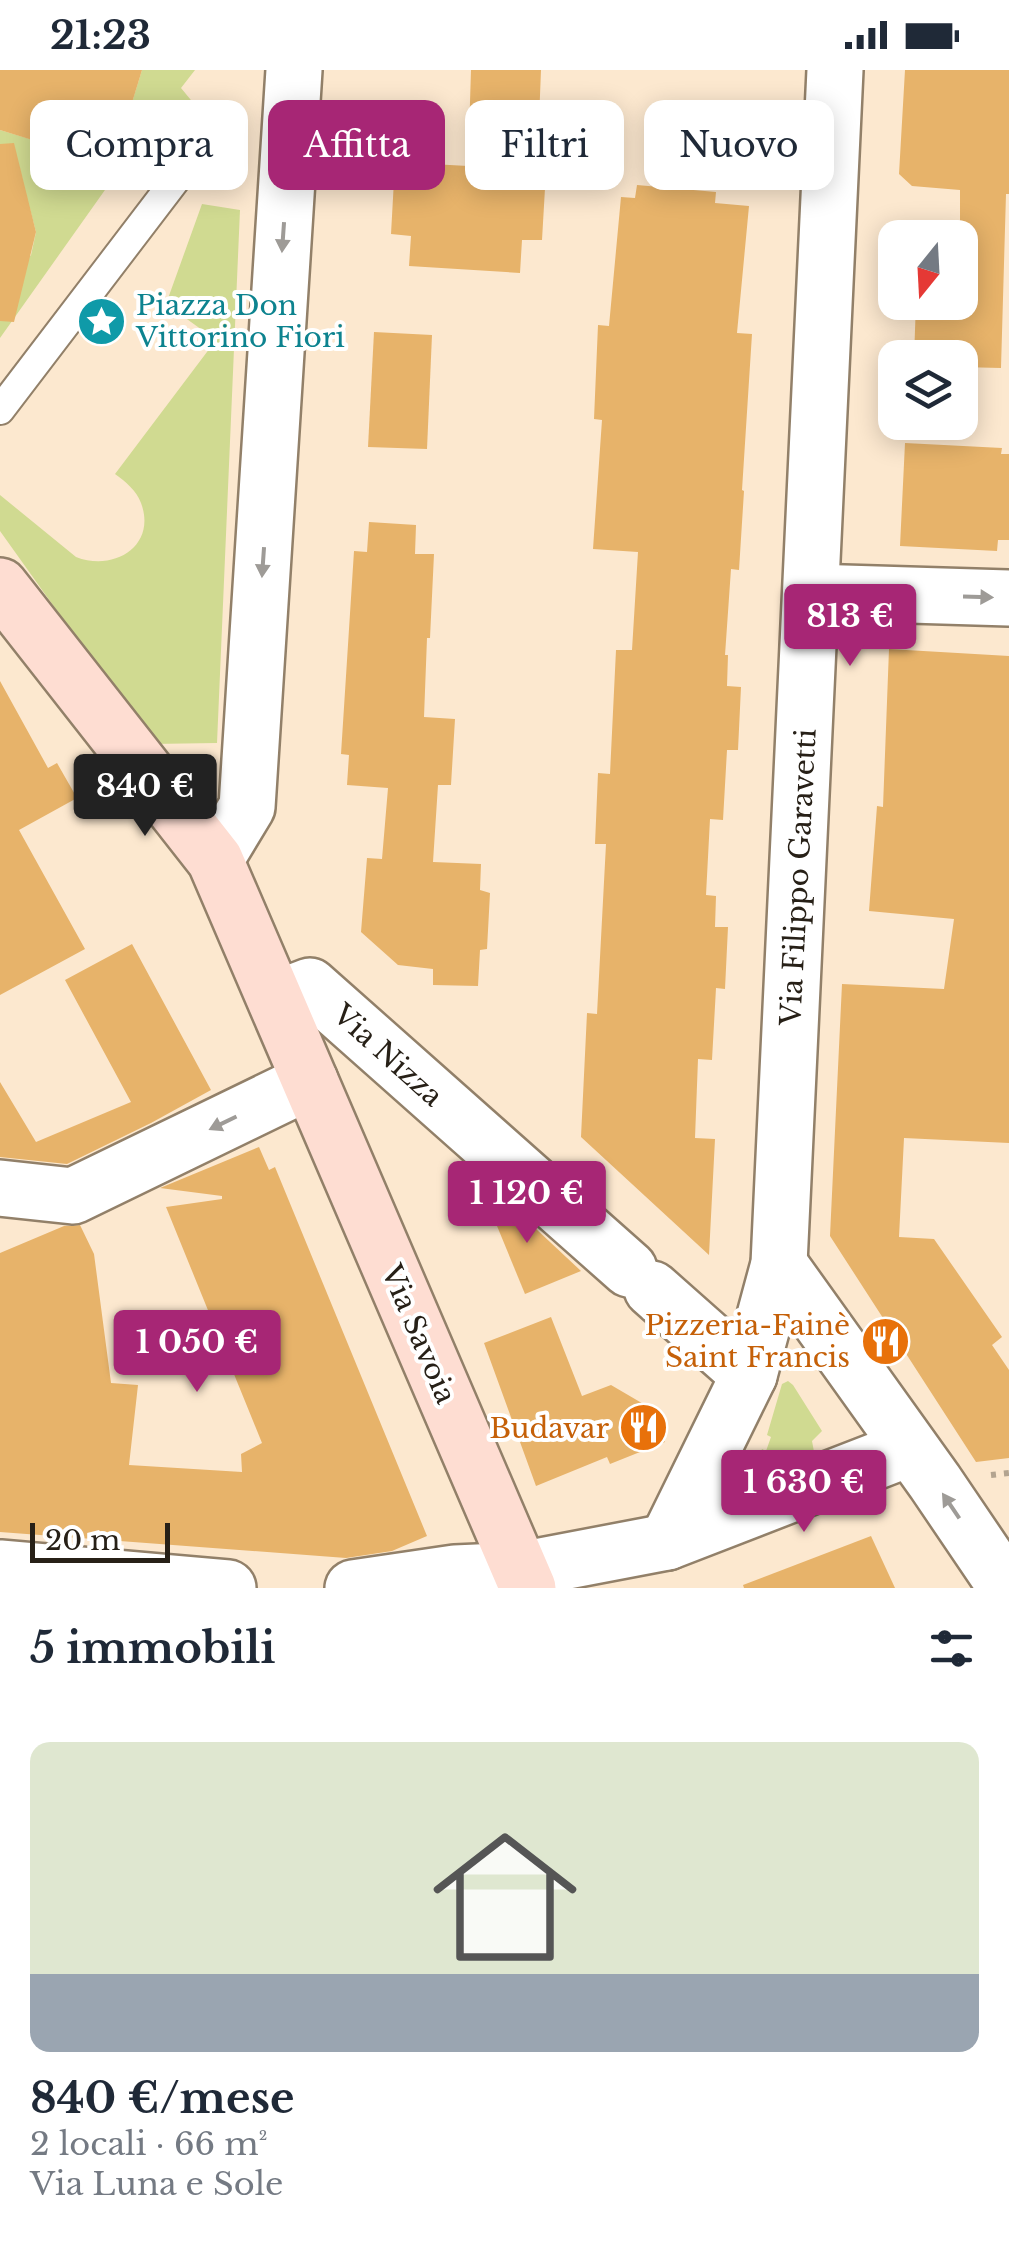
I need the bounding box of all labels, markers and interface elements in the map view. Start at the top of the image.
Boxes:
text: 21:23 [50,12,151,59]
chip: Compra [30,100,248,190]
chip: Affitta [268,100,445,190]
chip: Filtri [465,100,624,190]
chip: Nuovo [644,100,834,190]
north arrow [878,220,978,320]
map controls [878,220,978,440]
one-way arrow [275,222,291,254]
place label: Piazza Don Vittorino Fiori [135,288,345,355]
place icon: Piazza Don Vittorino Fiori [75,295,127,347]
button: layers [878,340,978,440]
one-way arrow [255,546,271,578]
pin: 813 € [780,584,920,669]
one-way arrow [963,589,995,605]
text: 813 € [806,596,894,636]
street label: Via Filippo Garavetti [773,728,824,1027]
pin: 840 € [75,754,215,839]
text: 840 € [96,766,194,806]
street label: Via Nizza [325,996,450,1114]
one-way arrow [208,1114,237,1131]
pin: 1 120 € [435,1161,619,1246]
text: 1 120 € [470,1173,584,1213]
street label: Via Savoia [373,1259,464,1409]
place label: Pizzeria-Fainè Saint Francis [645,1308,850,1375]
pin: 1 050 € [105,1310,289,1395]
restaurant icon: Pizzeria-Fainè Saint Francis [859,1315,911,1367]
text: 1 050 € [136,1322,258,1362]
restaurant icon: Budavar [618,1402,670,1454]
place label: Budavar [489,1411,610,1446]
pin: 1 630 € [712,1450,896,1535]
text: 1 630 € [743,1462,865,1502]
one-way arrow [942,1492,961,1519]
scale bar [30,1518,170,1562]
text: 20 m [45,1523,120,1558]
icon: filters [924,1621,979,1676]
text: 5 immobili [30,1622,276,1674]
icon: home [415,1807,595,1987]
text: 840 €/mese [30,2072,295,2124]
text: 2 locali · 66 m² [30,2124,268,2164]
text: Via Luna e Sole [30,2164,283,2204]

